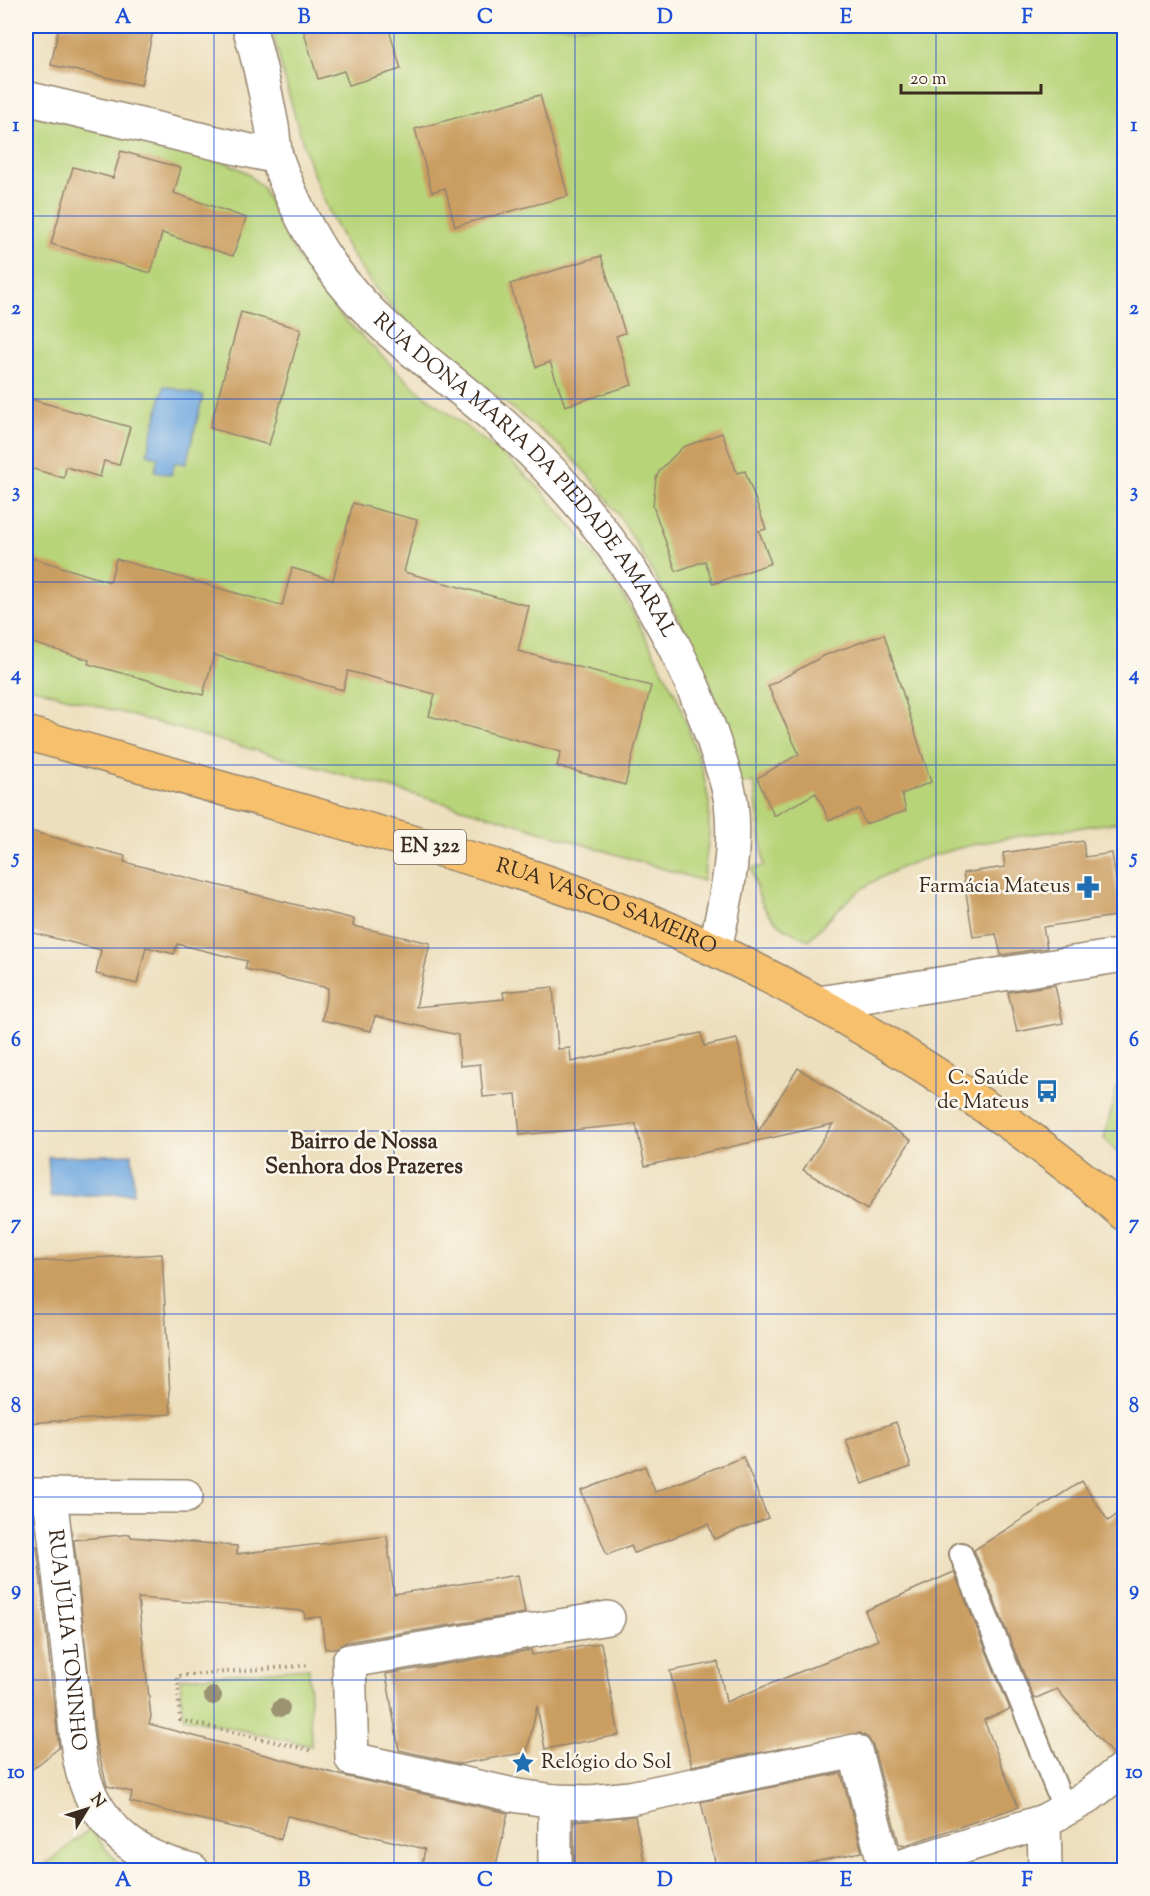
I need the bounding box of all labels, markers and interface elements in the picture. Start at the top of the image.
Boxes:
text: A [115,4,132,33]
text: B [298,4,311,33]
text: C [477,4,493,33]
text: D [657,4,673,33]
text: E [840,4,853,33]
text: F [1021,4,1033,33]
scale bar [901,57,1040,95]
text: 20 m [910,67,947,93]
text: 1 [13,112,20,141]
text: 1 [1131,112,1138,141]
text: 2 [11,295,21,324]
text: 2 [1129,295,1139,324]
street label: RUA DONA MARIA DA PIEDADE AMARAL [365,307,682,644]
text: 3 [12,478,20,507]
text: 3 [1130,478,1138,507]
text: 4 [10,661,21,690]
text: 4 [1128,661,1139,690]
road number: EN 322 [394,830,466,864]
text: 5 [11,844,20,873]
text: 5 [1129,844,1138,873]
street label: RUA VASCO SAMEIRO [492,851,721,963]
place label: Farmácia Mateus [919,872,1070,902]
pharmacy icon: Farmácia Mateus [1075,874,1101,900]
text: 6 [11,1027,21,1056]
text: 6 [1129,1027,1139,1056]
place label: C. Saúde de Mateus [937,1064,1029,1118]
bus stop icon: C. Saúde de Mateus [1034,1078,1060,1104]
district label: Bairro de Nossa Senhora dos Prazeres [265,1127,463,1184]
text: 7 [11,1210,22,1239]
text: 7 [1129,1210,1140,1239]
text: 8 [11,1393,21,1422]
text: 8 [1129,1393,1139,1422]
street label: RUA JÚLIA TONINHO [39,1528,93,1753]
text: 9 [11,1576,21,1605]
text: 9 [1129,1576,1139,1605]
place label: Relógio do Sol [541,1748,672,1778]
place icon: Relógio do Sol [510,1750,536,1776]
text: 10 [7,1759,25,1788]
text: 10 [1125,1759,1143,1788]
north arrow [57,1779,117,1839]
text: N [84,1789,110,1814]
text: A [115,1867,132,1896]
text: B [298,1867,311,1896]
text: C [477,1867,493,1896]
text: D [657,1867,673,1896]
text: E [840,1867,853,1896]
text: F [1021,1867,1033,1896]

